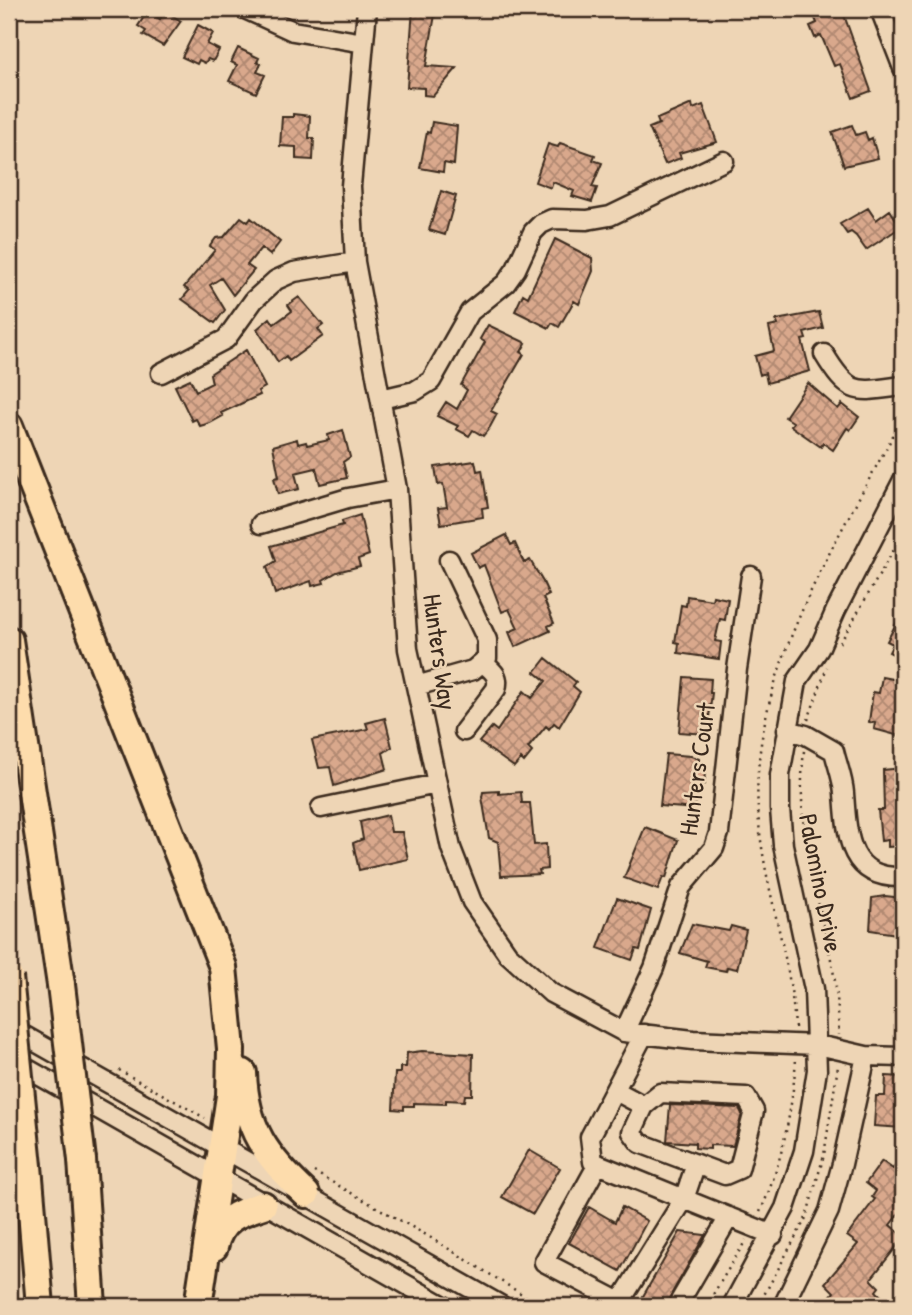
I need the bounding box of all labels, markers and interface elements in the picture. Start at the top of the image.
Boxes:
street label: Hunters Way [415,592,466,712]
street label: Hunters Court [670,699,723,838]
street label: Palomino Drive [791,810,852,955]

